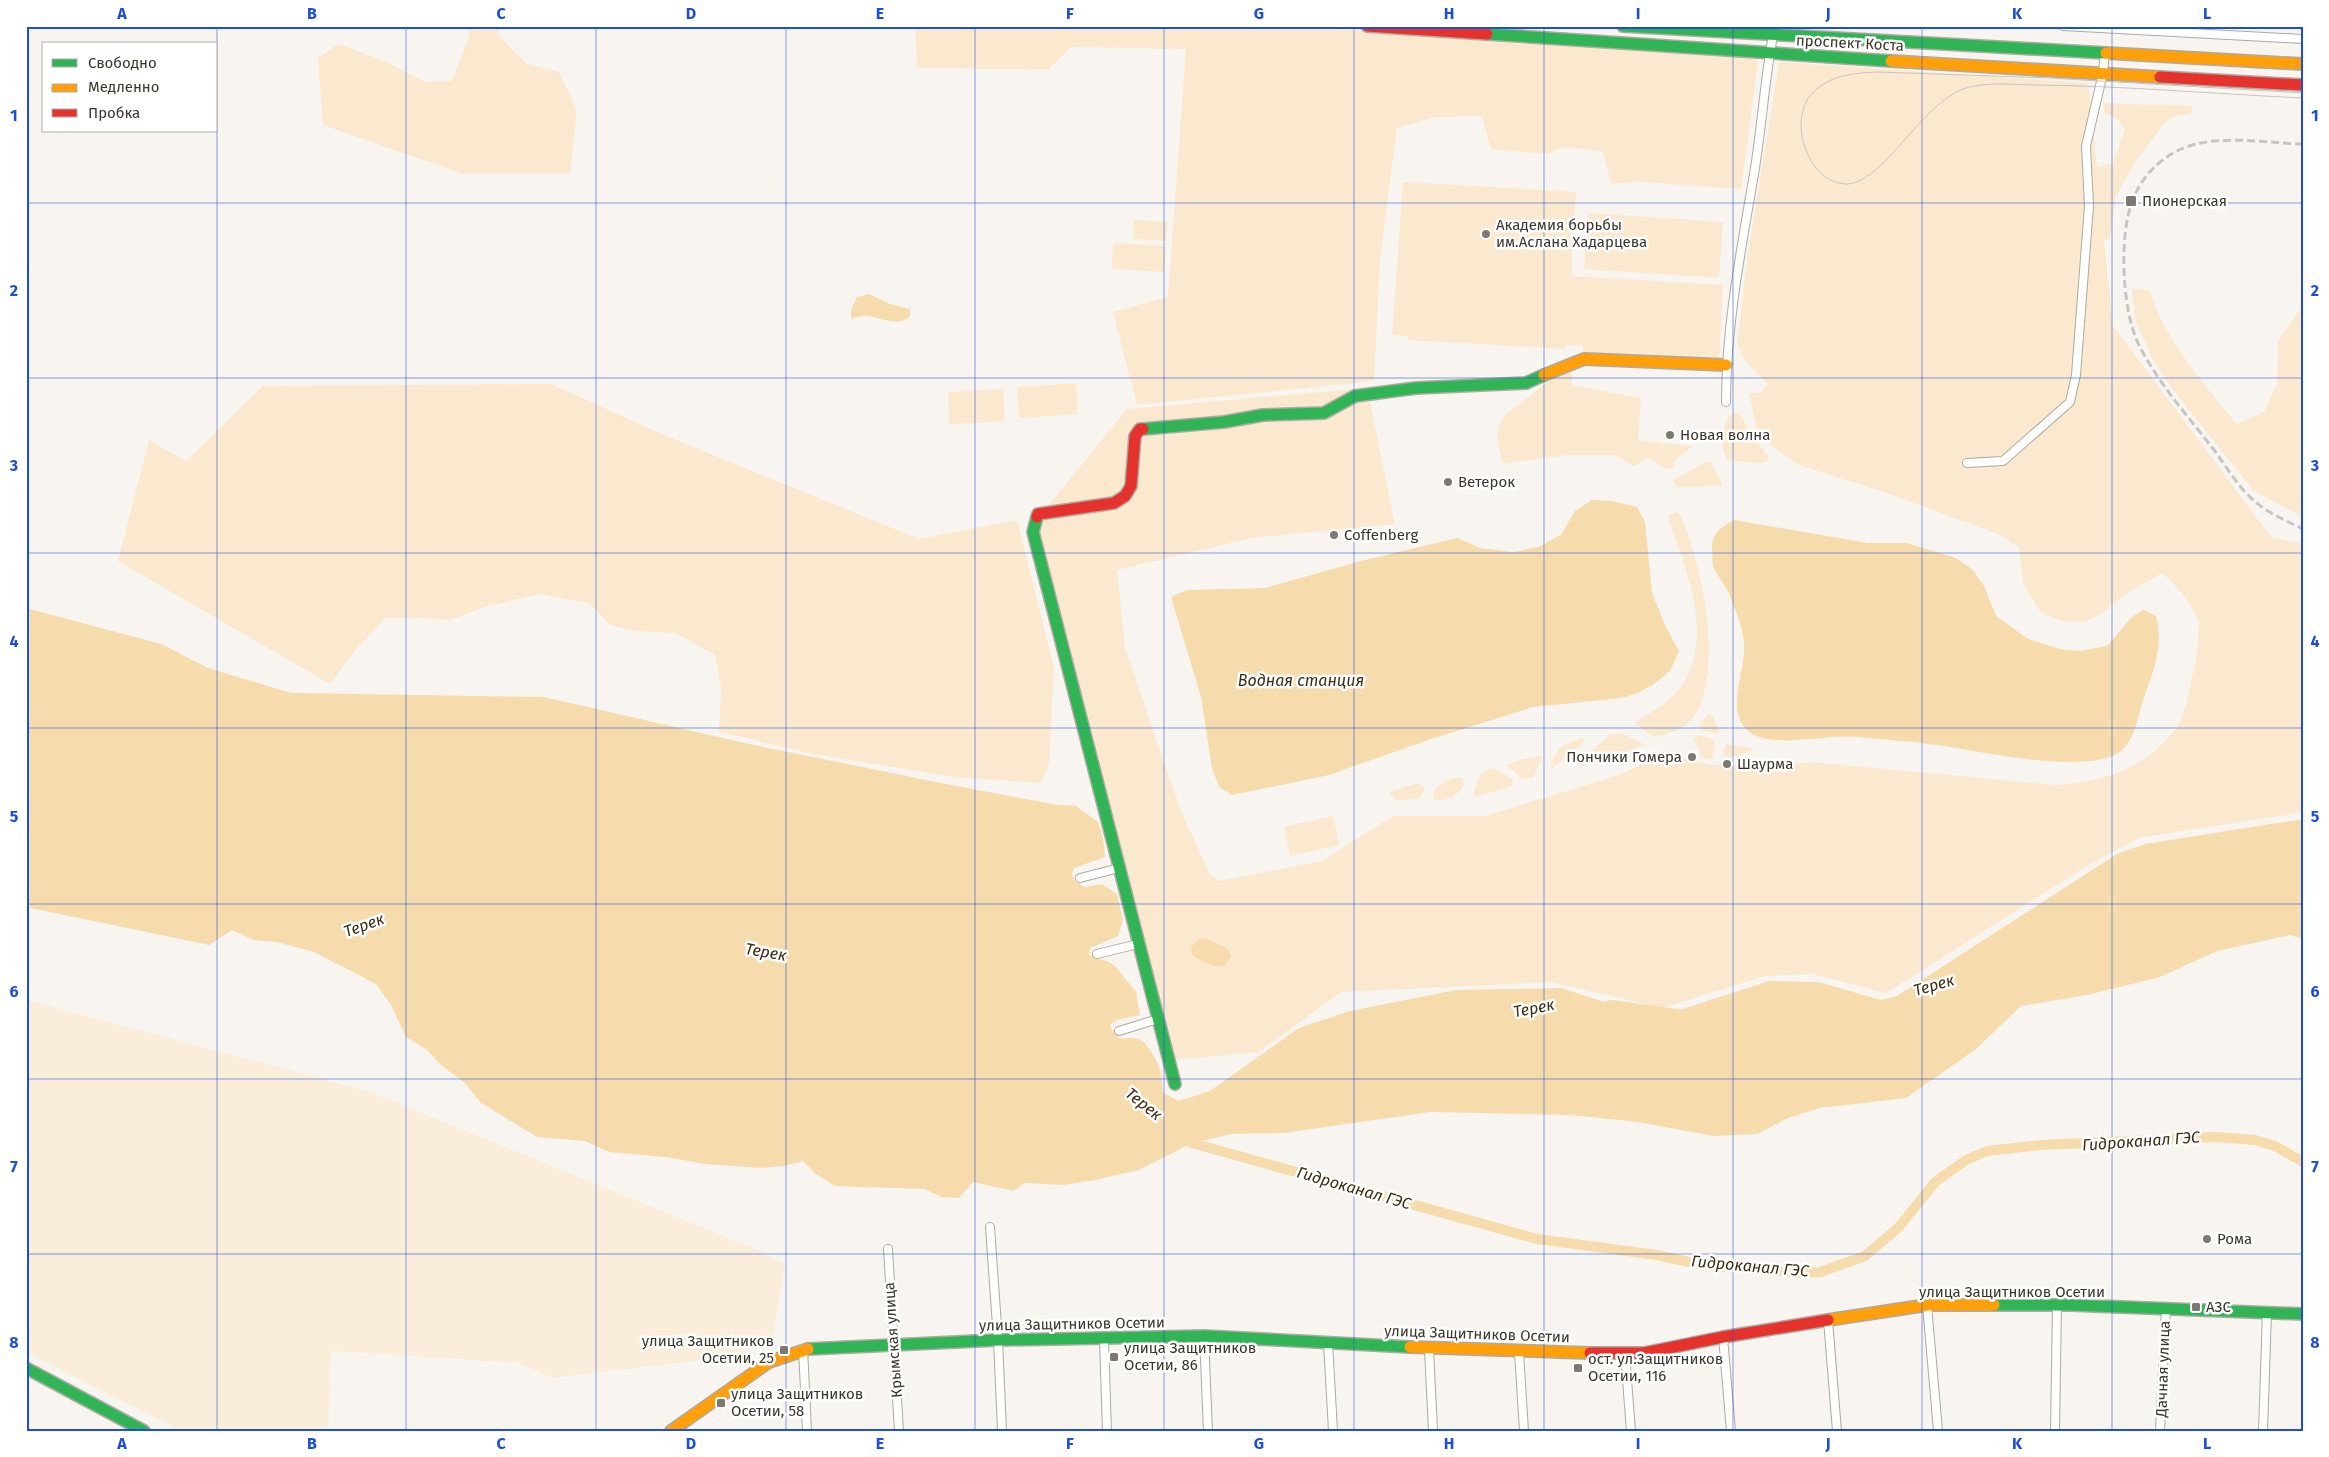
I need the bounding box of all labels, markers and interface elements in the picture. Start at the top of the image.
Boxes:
text: A [116,4,127,23]
text: B [307,4,317,23]
text: C [496,4,506,23]
text: D [686,4,696,23]
text: E [876,4,884,23]
text: F [1066,4,1074,23]
text: G [1254,4,1264,23]
text: H [1444,4,1454,23]
text: I [1636,4,1640,23]
text: J [1824,4,1831,23]
text: K [2012,4,2023,23]
text: L [2203,4,2211,23]
street label: проспект Коста [1796,31,1904,55]
legend [42,42,218,132]
text: Свободно [88,54,157,72]
text: Медленно [88,78,160,96]
text: Пробка [88,104,140,122]
text: 1 [10,106,18,125]
text: 1 [2311,106,2319,125]
place label: Пионерская [2142,192,2227,210]
marker: Пионерская [2124,194,2138,208]
place label: Академия борьбы им.Аслана Хадарцева [1496,216,1647,251]
marker: Академия борьбы им.Аслана Хадарцева [1480,228,1492,240]
text: 2 [10,281,18,300]
text: 2 [2311,281,2319,300]
place label: Новая волна [1680,426,1770,444]
marker: Новая волна [1664,429,1676,441]
text: 3 [9,456,18,475]
text: 3 [2310,456,2319,475]
place label: Ветерок [1458,473,1515,491]
marker: Ветерок [1442,476,1454,488]
place label: Coffenberg [1344,526,1418,544]
marker: Coffenberg [1328,529,1340,541]
text: 4 [9,632,19,651]
text: 4 [2310,632,2320,651]
water label: Водная станция [1238,671,1364,690]
place label: Пончики Гомера [1566,748,1682,766]
marker: Пончики Гомера [1686,751,1698,763]
place label: Шаурма [1737,755,1793,773]
marker: Шаурма [1721,758,1733,770]
text: 5 [10,807,19,826]
text: 5 [2311,807,2320,826]
water label: Терек [341,909,387,941]
water label: Терек [744,939,789,965]
water label: Терек [1911,970,1957,1000]
text: 6 [9,982,19,1001]
text: 6 [2310,982,2320,1001]
water label: Терек [1512,995,1557,1021]
water label: Терек [1122,1084,1167,1125]
water label: Гидроканал ГЭС [2082,1127,2202,1155]
text: 7 [10,1157,18,1176]
text: 7 [2311,1157,2319,1176]
water label: Гидроканал ГЭС [1295,1163,1414,1214]
place label: Рома [2217,1230,2252,1248]
marker: Рома [2201,1233,2213,1245]
water label: Гидроканал ГЭС [1690,1251,1811,1281]
street label: Крымская улица [880,1282,906,1398]
street label: улица Защитников Осетии [1919,1283,2105,1301]
place label: АЗС [2206,1298,2231,1316]
marker: АЗС [2190,1301,2202,1313]
street label: улица Защитников Осетии [979,1313,1165,1335]
street label: Дачная улица [2152,1320,2174,1419]
street label: улица Защитников Осетии [1384,1322,1570,1346]
place label: улица Защитников Осетии, 25 [642,1332,774,1367]
text: 8 [9,1333,19,1352]
text: 8 [2310,1333,2320,1352]
place label: улица Защитников Осетии, 86 [1124,1339,1256,1374]
marker: улица Защитников Осетии, 25 [778,1344,790,1356]
place label: ост. ул.Защитников Осетии, 116 [1588,1350,1723,1385]
marker: улица Защитников Осетии, 86 [1108,1351,1120,1363]
marker: ост. ул.Защитников Осетии, 116 [1572,1362,1584,1374]
place label: улица Защитников Осетии, 58 [731,1385,863,1420]
marker: улица Защитников Осетии, 58 [715,1397,727,1409]
text: A [116,1434,127,1453]
text: B [307,1434,317,1453]
text: C [496,1434,506,1453]
text: D [686,1434,696,1453]
text: E [876,1434,884,1453]
text: F [1066,1434,1074,1453]
text: G [1254,1434,1264,1453]
text: H [1444,1434,1454,1453]
text: I [1636,1434,1640,1453]
text: J [1824,1434,1831,1453]
text: K [2012,1434,2023,1453]
text: L [2203,1434,2211,1453]

